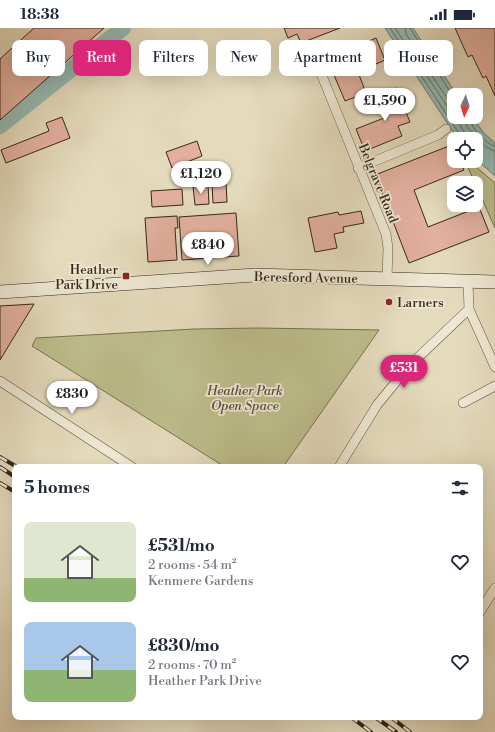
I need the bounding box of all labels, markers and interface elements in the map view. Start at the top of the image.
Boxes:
text: 18:38 [20,5,59,24]
chip: Buy [12,40,65,76]
chip: Rent [73,40,131,76]
chip: Filters [139,40,208,76]
chip: New [216,40,271,76]
chip: Apartment [279,40,376,76]
chip: House [384,40,453,76]
pin: £1,590 [352,88,418,122]
north arrow [447,88,483,124]
map controls [447,88,483,212]
text: £1,590 [363,93,407,109]
button: locate [447,132,483,168]
street label: Belgrave Road [354,140,402,226]
pin: £1,120 [168,161,234,195]
text: £1,120 [180,166,222,182]
button: layers [447,176,483,212]
pin: £840 [184,232,232,266]
text: £840 [191,237,225,253]
place label: Heather Park Drive [55,262,118,293]
street label: Beresford Avenue [253,269,358,287]
marker: Heather Park Drive [121,271,131,281]
place label: Larners [397,295,444,311]
marker: Larners [384,297,394,307]
pin: £531 [380,355,428,389]
text: £531 [389,360,419,376]
pin: £830 [48,381,96,415]
park label: Heather Park Open Space [206,383,283,414]
text: £830 [56,386,88,402]
text: 5 homes [24,477,90,499]
icon: filters [449,477,471,499]
text: £531/mo [148,535,215,557]
icon: home [56,538,104,586]
icon: heart [449,551,471,573]
text: 2 rooms · 54 m² [148,557,237,573]
text: Kenmere Gardens [148,573,254,589]
text: £830/mo [148,635,220,657]
icon: home [56,638,104,686]
icon: heart [449,651,471,673]
text: 2 rooms · 70 m² [148,657,236,673]
text: Heather Park Drive [148,673,262,689]

